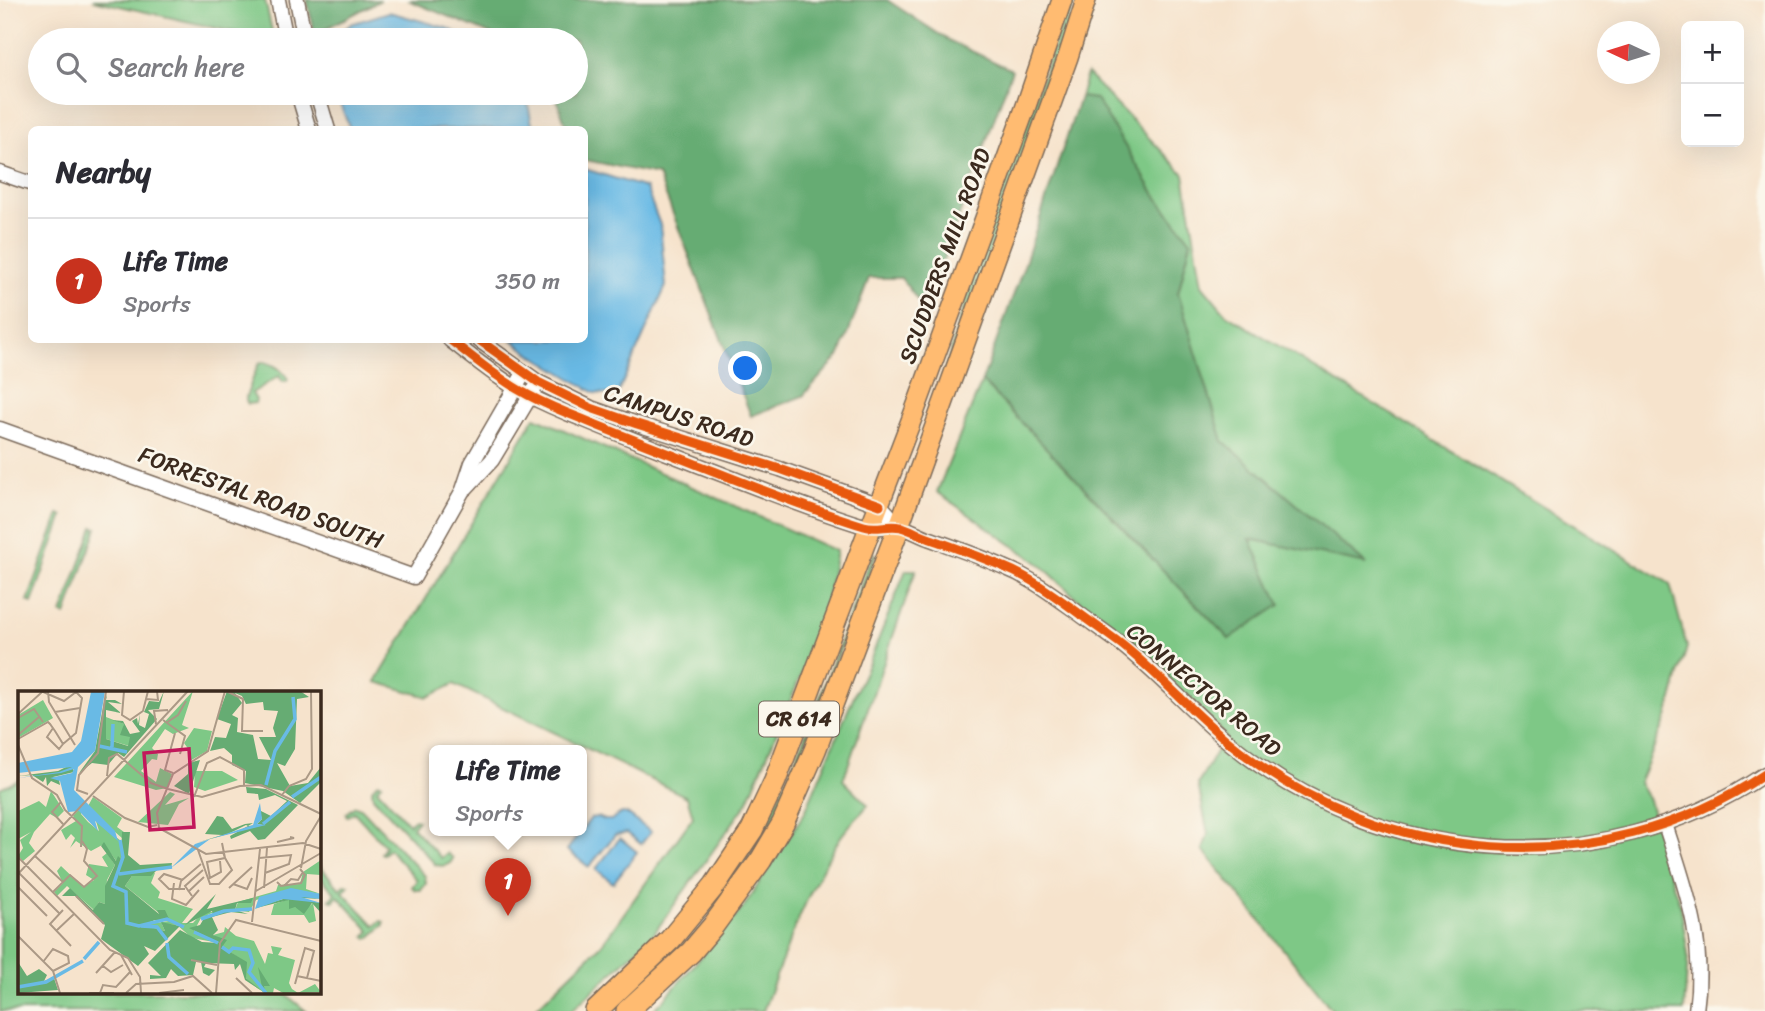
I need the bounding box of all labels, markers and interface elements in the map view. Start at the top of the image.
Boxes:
north arrow [1597,21,1660,84]
map controls [1681,21,1744,147]
button: + [1681,21,1744,84]
search box [28,28,588,105]
text: Search here [108,44,245,90]
icon: search [52,48,90,86]
button: − [1681,84,1744,147]
street label: SCUDDERS MILL ROAD [887,142,1003,370]
text: Nearby [56,145,151,199]
text: Life Time [123,238,228,284]
text: 1 [74,261,84,302]
text: 350 m [495,261,560,302]
text: Sports [123,284,191,325]
your location [728,351,762,385]
street label: CAMPUS ROAD [599,372,759,460]
street label: FORRESTAL ROAD SOUTH [133,435,390,562]
street label: CONNECTOR ROAD [1117,612,1291,768]
inset map [18,691,320,993]
road number: CR 614 [759,702,839,736]
popup [429,745,587,836]
text: Life Time [455,747,561,793]
text: Sports [455,793,523,834]
pin: 1 [485,858,531,916]

